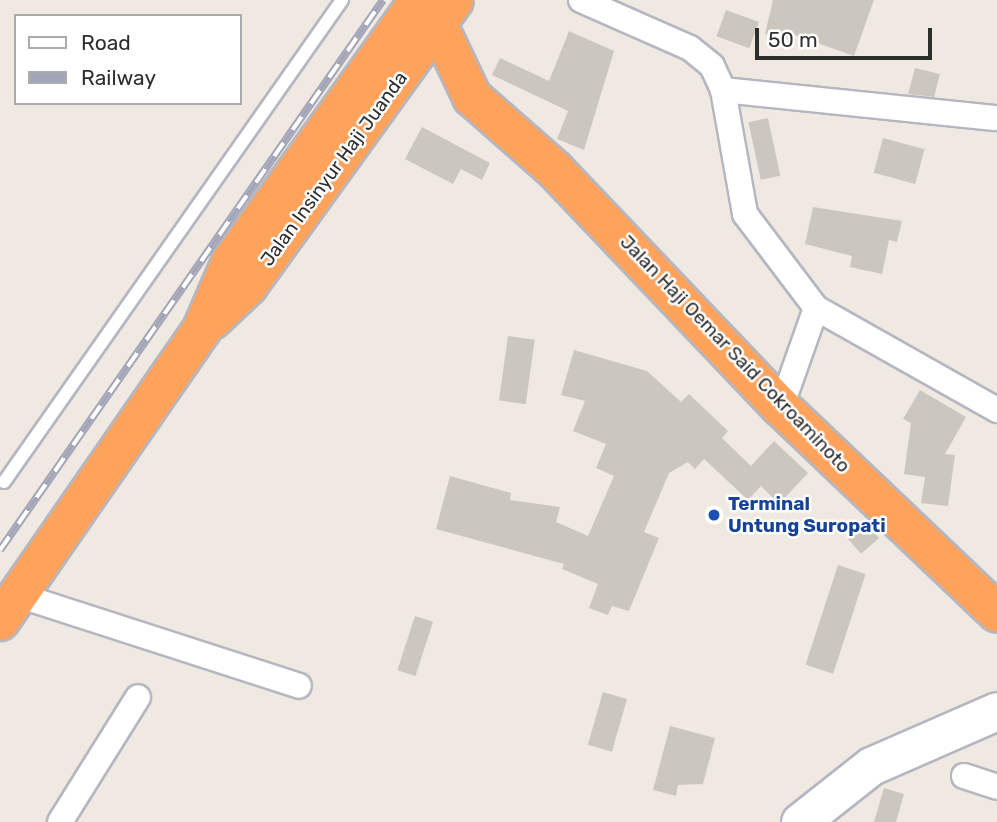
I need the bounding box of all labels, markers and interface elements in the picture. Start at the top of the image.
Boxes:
legend [14,14,242,105]
scale bar [759,14,936,58]
text: 50 m [768,27,818,52]
text: Road [81,30,131,55]
text: Railway [81,65,156,90]
street label: Jalan Insinyur Haji Juanda [256,67,412,271]
street label: Jalan Haji Oemar Said Cokroaminoto [615,230,855,478]
place label: Terminal Untung Suropati [728,493,886,537]
marker: Terminal Untung Suropati [706,507,722,523]

